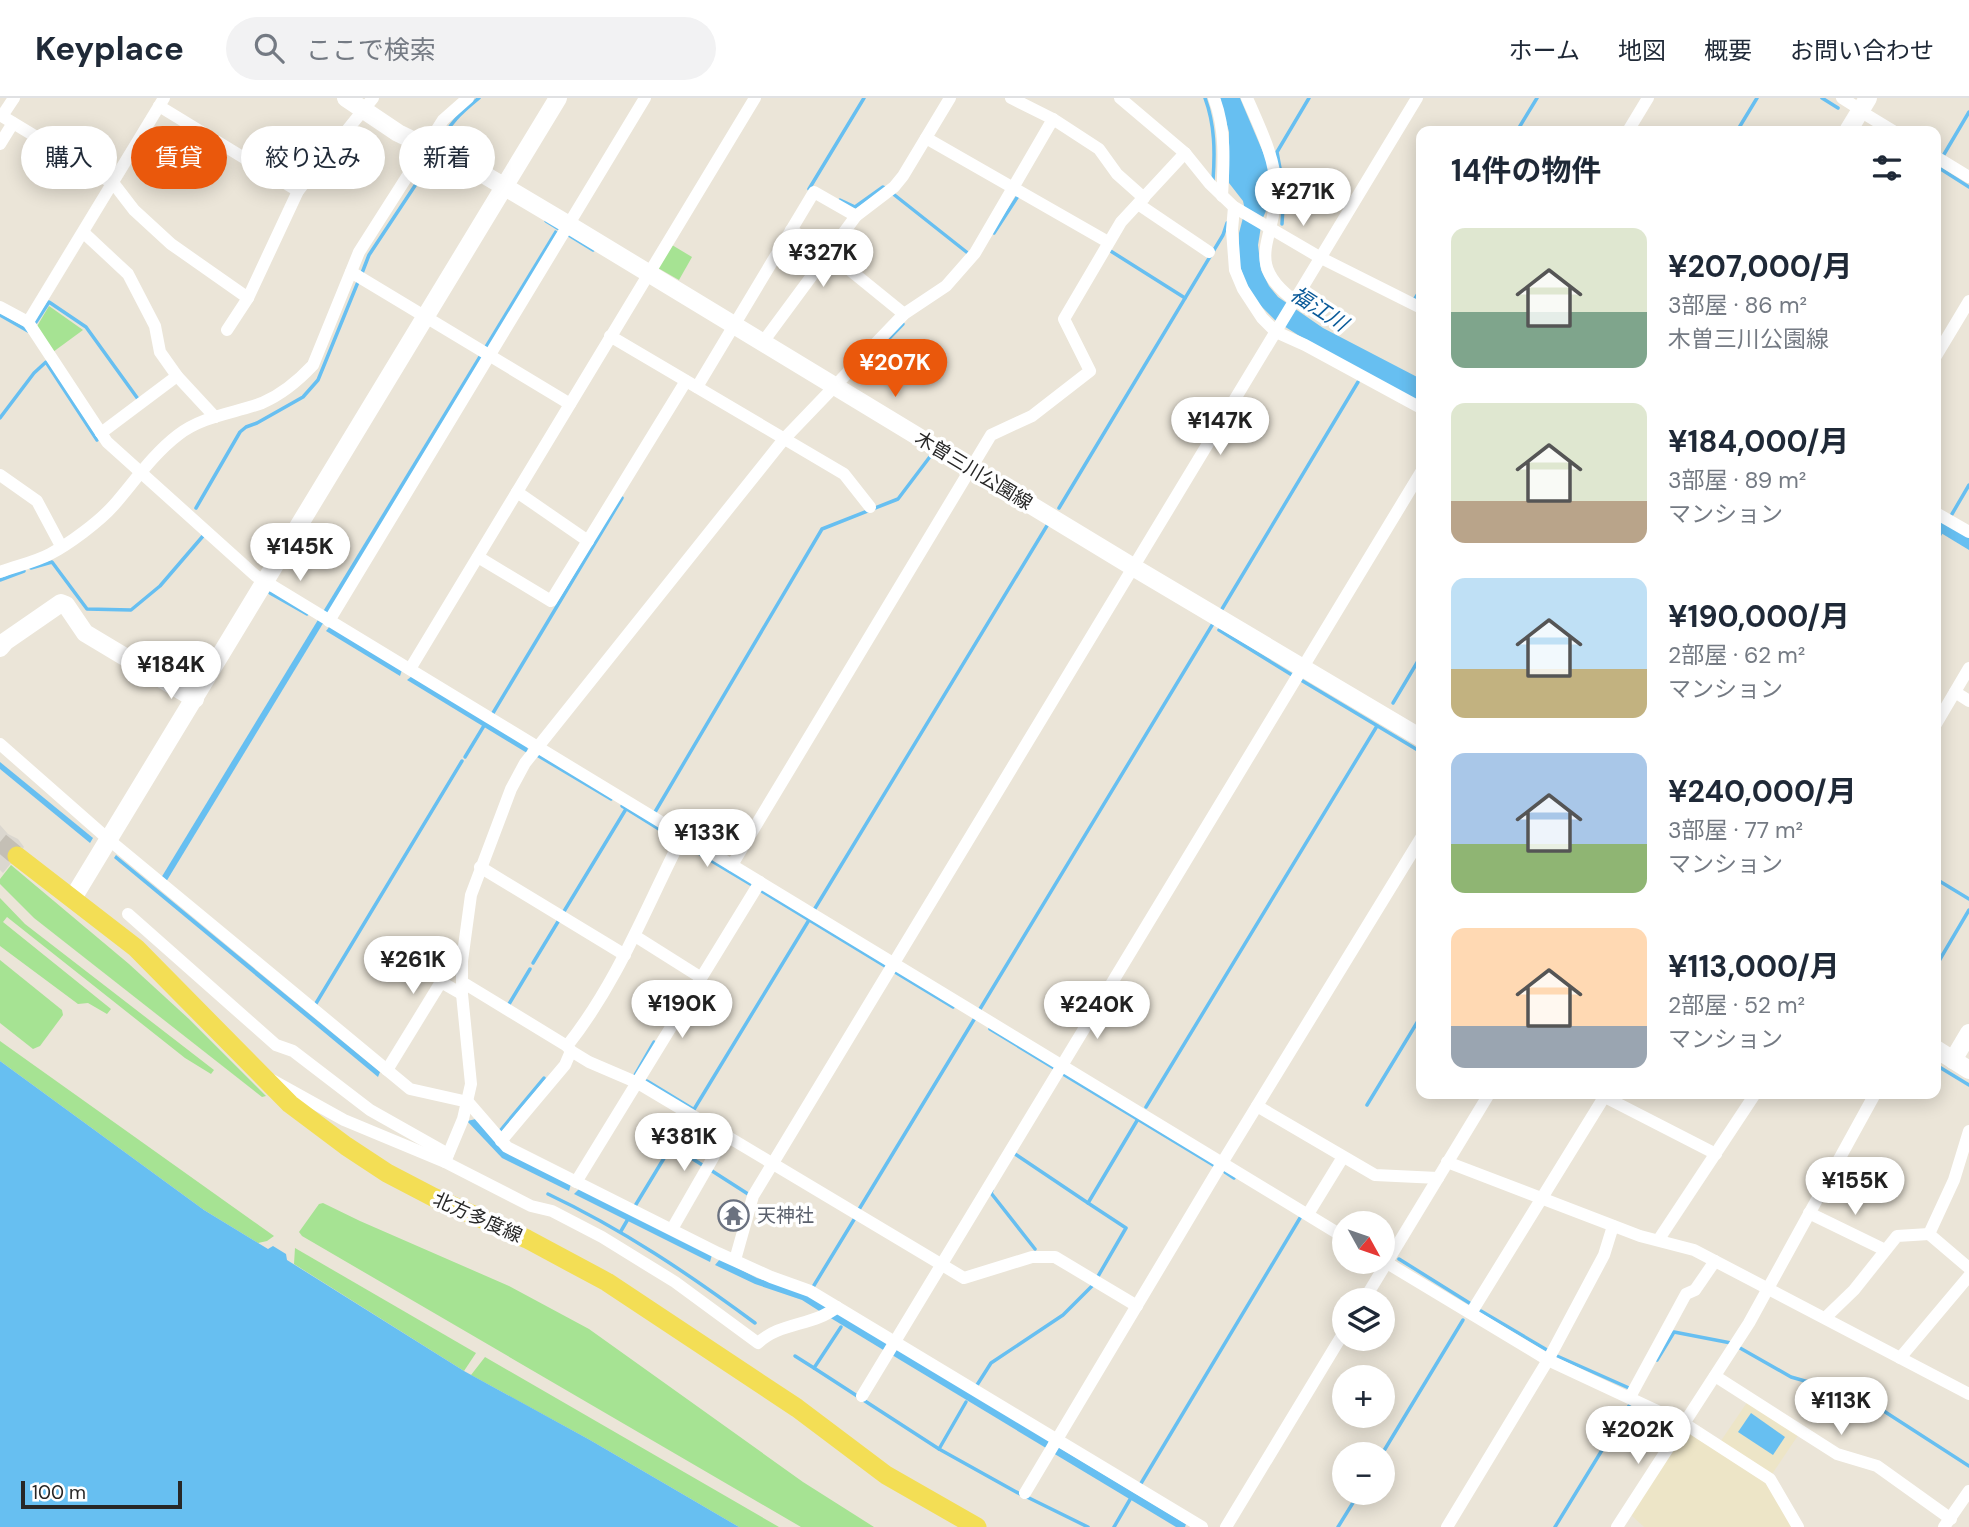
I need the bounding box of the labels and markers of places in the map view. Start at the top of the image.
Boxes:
pin: ¥271K [1254,169,1352,228]
pin: ¥327K [774,230,872,289]
pin: ¥207K [846,340,944,399]
pin: ¥147K [1171,398,1269,457]
pin: ¥145K [251,524,349,583]
pin: ¥184K [122,642,220,701]
pin: ¥133K [658,810,756,869]
pin: ¥261K [364,936,462,996]
pin: ¥190K [633,981,731,1040]
pin: ¥240K [1048,982,1146,1041]
pin: ¥381K [635,1114,733,1173]
pin: ¥155K [1806,1158,1904,1217]
temple icon: 天神社 [717,1198,751,1232]
place label: 天神社 [757,1203,814,1228]
pin: ¥113K [1792,1378,1890,1437]
pin: ¥202K [1589,1406,1687,1466]

